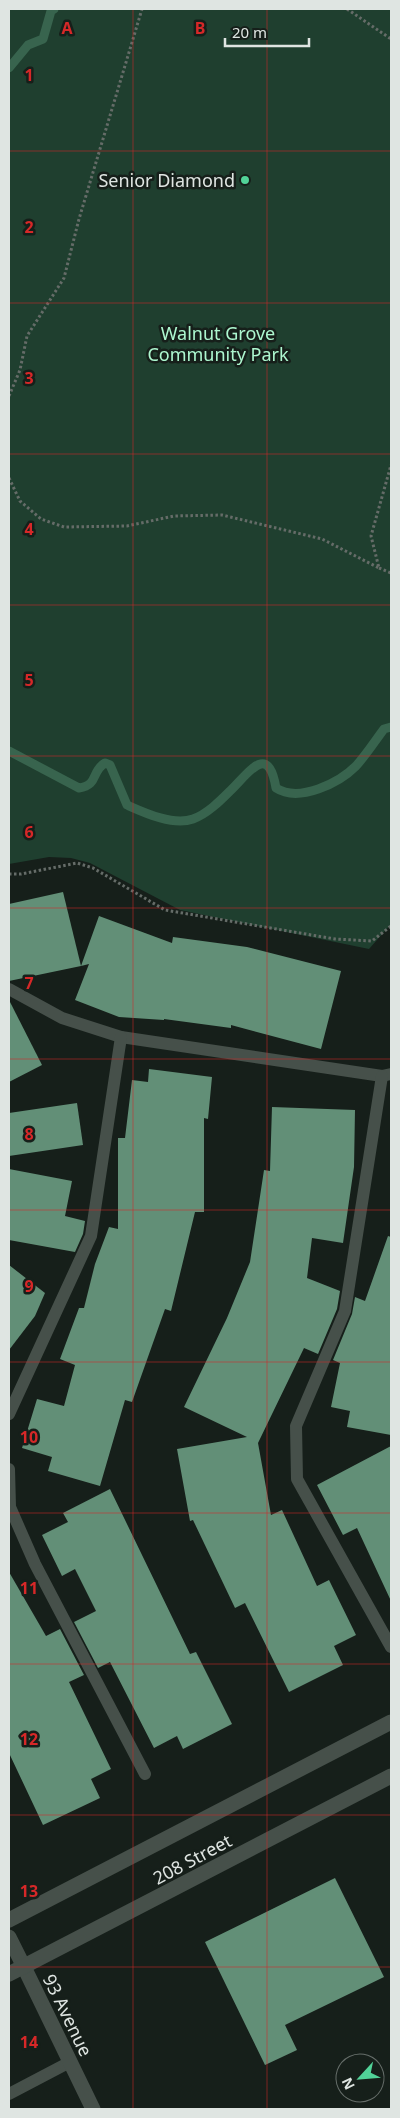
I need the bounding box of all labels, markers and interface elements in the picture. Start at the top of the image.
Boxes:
scale bar [225,15,309,47]
text: A [61,17,73,39]
text: B [195,17,205,39]
text: 20 m [232,22,267,42]
text: 1 [24,64,34,86]
place label: Senior Diamond [98,168,235,192]
marker: Senior Diamond [239,174,251,186]
text: 2 [24,216,34,238]
park label: Walnut Grove Community Park [147,321,289,366]
text: 3 [24,367,34,389]
text: 4 [24,518,34,540]
text: 5 [24,669,34,691]
text: 6 [24,821,34,843]
text: 7 [24,972,34,994]
text: 8 [24,1123,34,1145]
text: 9 [24,1275,34,1297]
text: 10 [20,1426,38,1448]
text: 11 [20,1577,38,1599]
text: 12 [20,1728,38,1750]
street label: 208 Street [148,1828,236,1890]
text: 13 [20,1880,38,1902]
street label: 93 Avenue [38,1970,98,2060]
text: 14 [20,2031,38,2053]
north arrow [335,2053,385,2103]
text: N [337,2075,359,2093]

